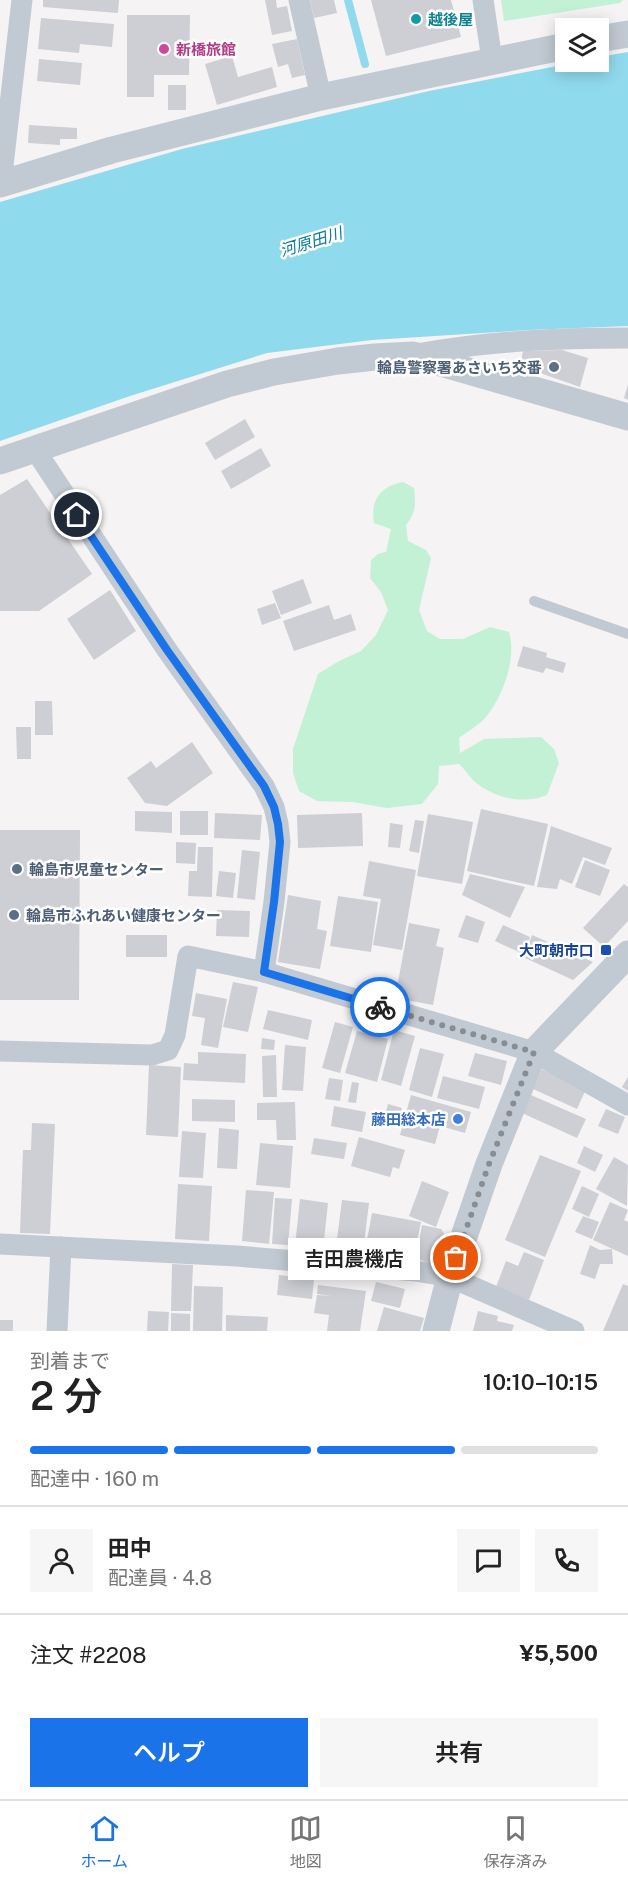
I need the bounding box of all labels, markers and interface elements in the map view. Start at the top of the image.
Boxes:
place label: 越後屋 [428,11,473,28]
marker: 越後屋 [409,12,423,26]
map controls [555,18,609,72]
button: layers [555,18,609,72]
place label: 新橋旅館 [176,41,236,58]
marker: 新橋旅館 [157,42,171,56]
water label: 河原田川 [278,223,346,260]
place label: 輪島警察署あさいち交番 [377,359,542,376]
marker: 輪島警察署あさいち交番 [547,360,561,374]
pin [51,489,102,540]
icon: home [60,498,93,531]
place label: 輪島市児童センター [29,861,164,878]
marker: 輪島市児童センター [10,862,24,876]
place label: 輪島市ふれあい健康センター [26,907,221,924]
marker: 輪島市ふれあい健康センター [7,908,21,922]
place label: 大町朝市口 [519,942,594,959]
marker: 大町朝市口 [599,943,613,957]
courier [350,977,410,1037]
icon: bike [364,991,397,1024]
place label: 藤田総本店 [371,1111,446,1128]
marker: 藤田総本店 [451,1112,465,1126]
pin [430,1232,481,1283]
callout: 吉田農機店 [288,1237,420,1279]
icon: bag [439,1241,472,1274]
text: 吉田農機店 [304,1247,404,1271]
text: 到着まで [30,1349,110,1373]
text: 10:10–10:15 [483,1369,598,1395]
text: 2 分 [30,1373,102,1419]
text: 配達中 · 160 m [30,1467,159,1491]
button: person [30,1529,93,1592]
button: chat [457,1529,520,1592]
button: phone [535,1529,598,1592]
text: 田中 [108,1535,152,1561]
text: 配達員 · 4.8 [108,1566,212,1590]
text: ¥5,500 [519,1640,598,1666]
text: 注文 #2208 [30,1642,146,1668]
button: ヘルプ [30,1718,308,1787]
button: 共有 [320,1718,598,1787]
tab: ホーム [81,1812,128,1872]
tab: 地図 [289,1812,322,1872]
tab: 保存済み [483,1812,547,1872]

